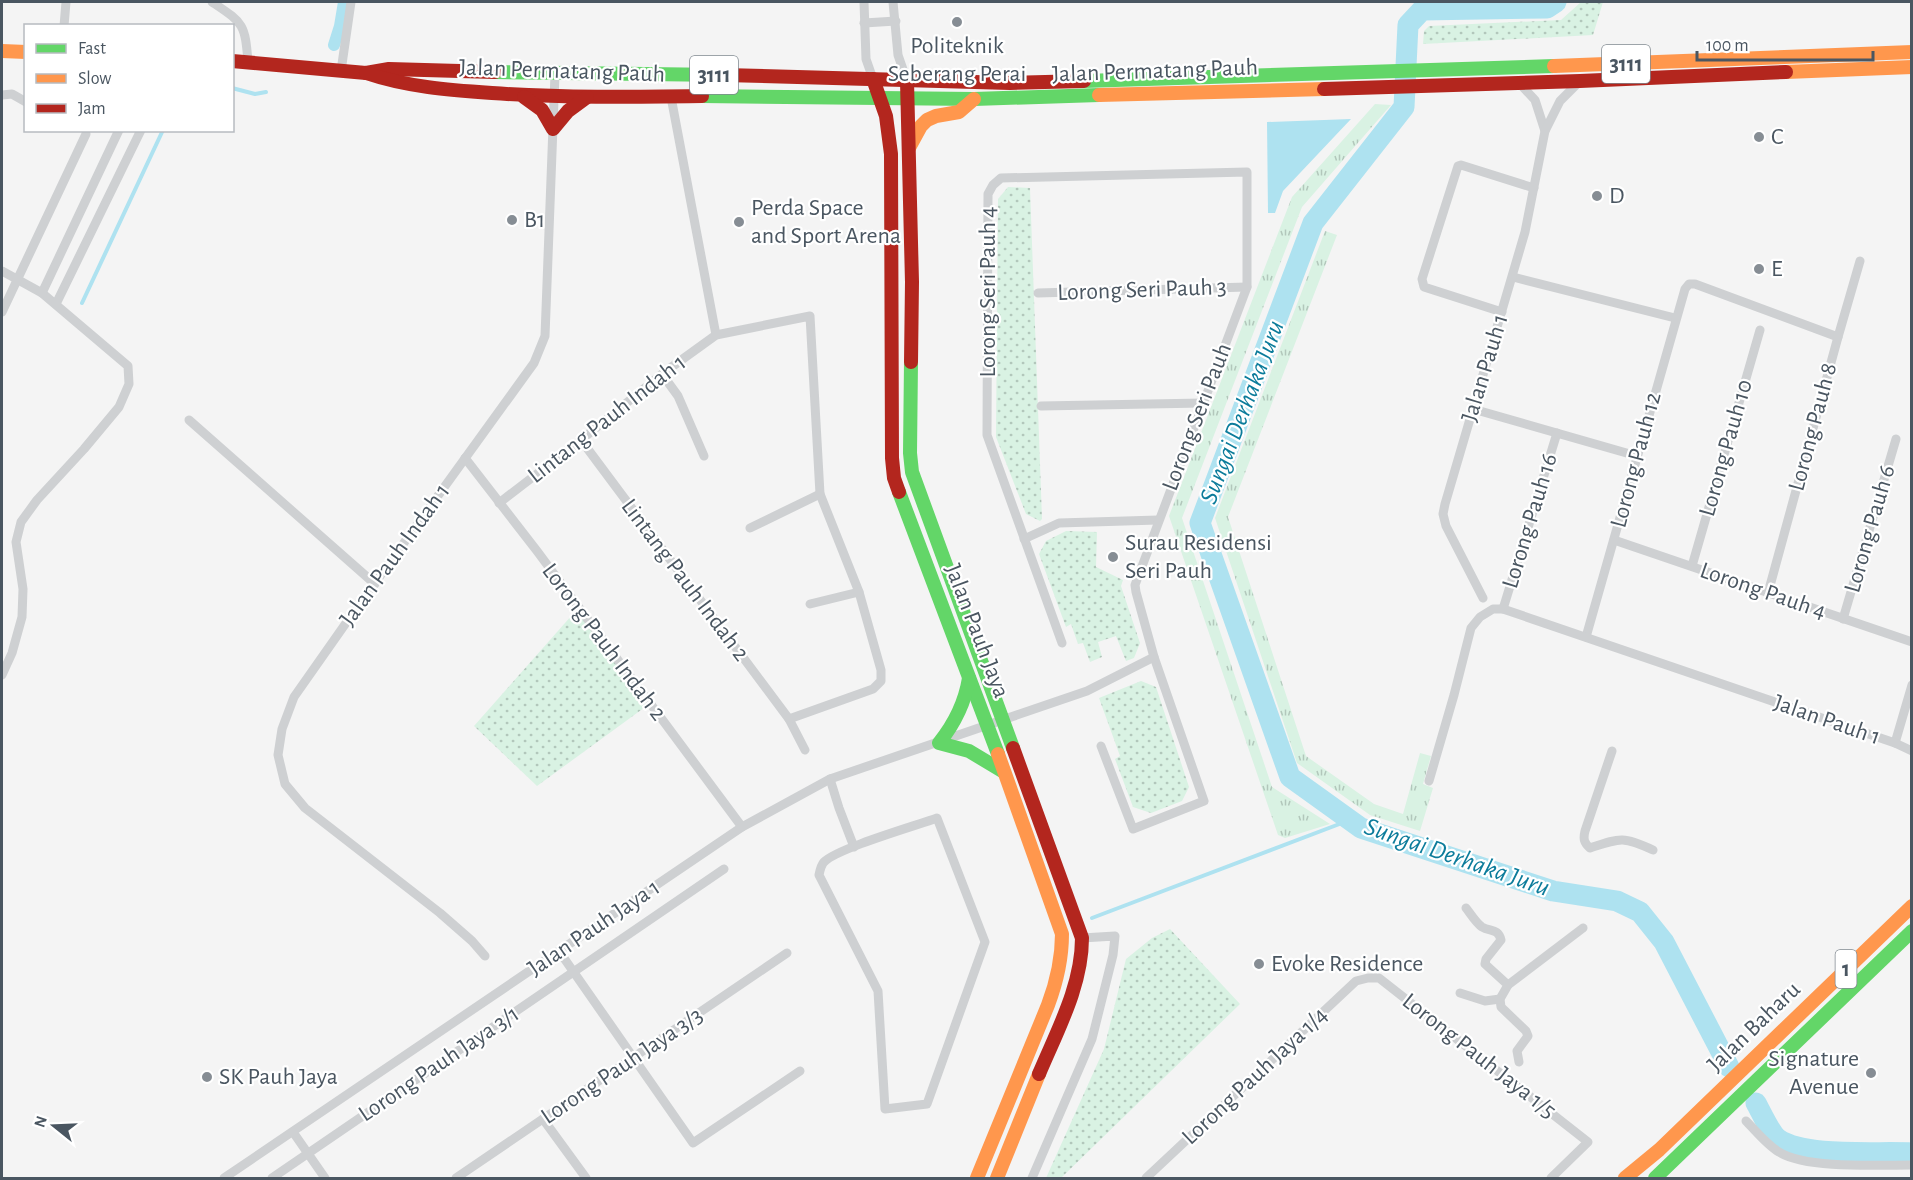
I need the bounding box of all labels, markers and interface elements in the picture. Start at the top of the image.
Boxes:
marker: Politeknik Seberang Perai [950,15,964,29]
legend [24,24,234,132]
scale bar [1697,24,1872,62]
place label: Politeknik Seberang Perai [888,34,1026,86]
text: 100 m [1706,37,1749,55]
text: Fast [78,40,106,58]
road number: 3111 [1602,45,1650,83]
street label: Jalan Permatang Pauh [459,55,665,87]
street label: Jalan Permatang Pauh [1052,55,1258,87]
road number: 3111 [690,56,738,94]
text: Slow [78,70,111,88]
text: Jam [78,100,106,118]
place label: C [1771,125,1783,149]
marker: C [1752,130,1766,144]
place label: D [1609,184,1625,208]
marker: D [1590,189,1604,203]
place label: Perda Space and Sport Arena [751,196,901,248]
street label: Lorong Seri Pauh 4 [976,206,1000,378]
place label: B1 [524,208,545,232]
marker: B1 [505,213,519,227]
marker: Perda Space and Sport Arena [732,215,746,229]
place label: E [1771,257,1783,281]
marker: E [1752,262,1766,276]
street label: Lorong Seri Pauh 3 [1057,275,1227,305]
street label: Jalan Pauh 1 [1457,311,1513,425]
water label: Sungai Derhaka Juru [1195,317,1289,507]
street label: Lorong Seri Pauh [1158,340,1236,494]
street label: Lintang Pauh Indah 1 [524,350,690,488]
street label: Lorong Pauh 8 [1784,360,1842,494]
street label: Lorong Pauh 10 [1695,377,1757,519]
street label: Lorong Pauh 12 [1606,390,1666,530]
street label: Lorong Pauh 16 [1498,451,1562,591]
street label: Lorong Pauh 6 [1840,463,1900,595]
street label: Jalan Pauh Indah 1 [335,479,455,631]
street label: Lintang Pauh Indah 2 [616,495,754,665]
place label: Surau Residensi Seri Pauh [1125,531,1272,583]
marker: Surau Residensi Seri Pauh [1106,550,1120,564]
street label: Lorong Pauh 4 [1697,558,1829,624]
street label: Lorong Pauh Indah 2 [537,559,671,725]
street label: Jalan Pauh Jaya [940,561,1014,701]
street label: Jalan Pauh 1 [1771,691,1883,749]
water label: Sungai Derhaka Juru [1361,813,1553,901]
street label: Jalan Pauh Jaya 1 [524,875,664,981]
road number: 1 [1836,950,1856,988]
place label: Evoke Residence [1271,952,1423,976]
marker: Evoke Residence [1252,957,1266,971]
street label: Jalan Baharu [1703,977,1805,1077]
street label: Lorong Pauh Jaya 1/5 [1398,989,1560,1123]
street label: Lorong Pauh Jaya 3/1 [354,1002,524,1126]
street label: Lorong Pauh Jaya 3/3 [537,1003,707,1129]
street label: Lorong Pauh Jaya 1/4 [1178,1003,1332,1149]
place label: Signature Avenue [1768,1047,1859,1099]
place label: SK Pauh Jaya [219,1065,338,1089]
marker: Signature Avenue [1864,1066,1878,1080]
marker: SK Pauh Jaya [200,1070,214,1084]
north arrow [24,1096,84,1156]
text: N [31,1114,50,1129]

